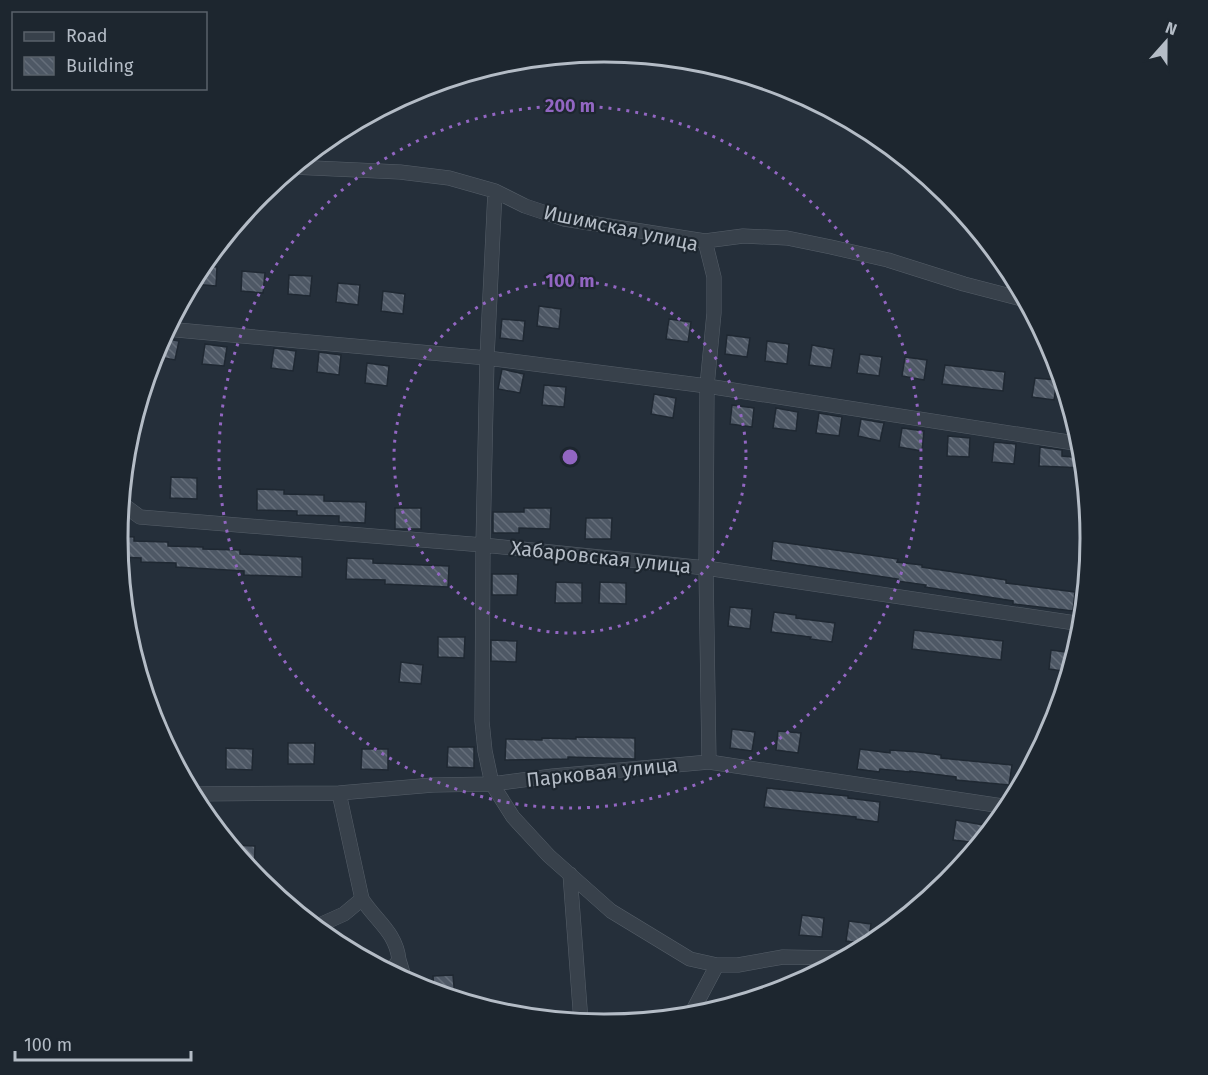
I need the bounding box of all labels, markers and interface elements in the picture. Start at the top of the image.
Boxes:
legend [12,12,207,90]
north arrow [1136,12,1196,72]
text: N [1163,18,1180,39]
text: Road [66,25,108,47]
text: Building [66,55,134,77]
text: 200 m [545,95,595,117]
street label: Ишимская улица [541,200,701,256]
text: 100 m [546,270,594,292]
centre of rings [560,447,580,467]
street label: Хабаровская улица [510,536,692,578]
street label: Парковая улица [525,752,679,792]
scale bar [15,1024,190,1062]
text: 100 m [24,1034,72,1056]

